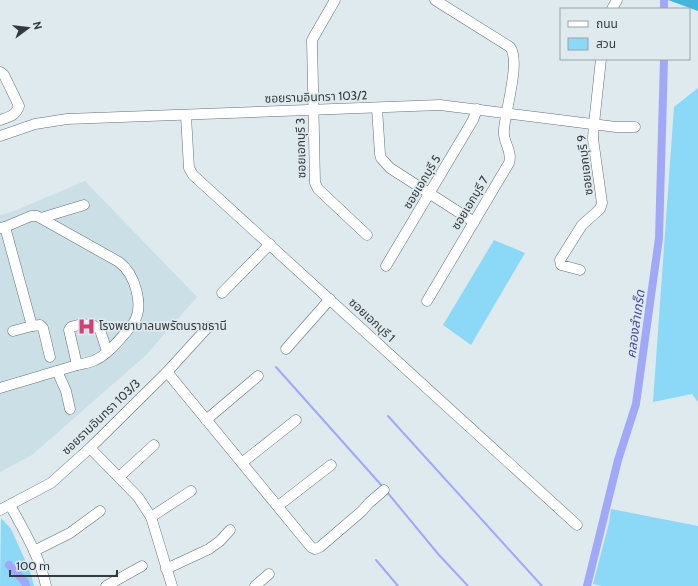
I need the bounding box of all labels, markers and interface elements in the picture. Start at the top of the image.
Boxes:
north arrow [8,8,48,48]
legend [560,8,690,60]
text: ถนน [596,16,618,31]
text: N [30,20,45,31]
text: สวน [596,36,616,51]
street label: ซอยรามอินทรา 103/2 [264,87,368,106]
street label: ซอยเอกบุรี 3 [292,118,309,178]
street label: ซอยเอกบุรี 9 [573,134,596,196]
street label: ซอยเอกบุรี 5 [400,152,444,212]
street label: ซอยเอกบุรี 7 [448,173,491,232]
water label: คลองลำเกร็ด [622,288,648,359]
street label: ซอยเอกบุรี 1 [346,294,399,345]
hospital icon: โรงพยาบาลนพรัตนราชธานี [76,316,96,336]
place label: โรงพยาบาลนพรัตนราชธานี [99,318,227,333]
street label: ซอยรามอินทรา 103/3 [58,375,143,458]
scale bar [10,552,117,578]
text: 100 m [16,558,50,573]

